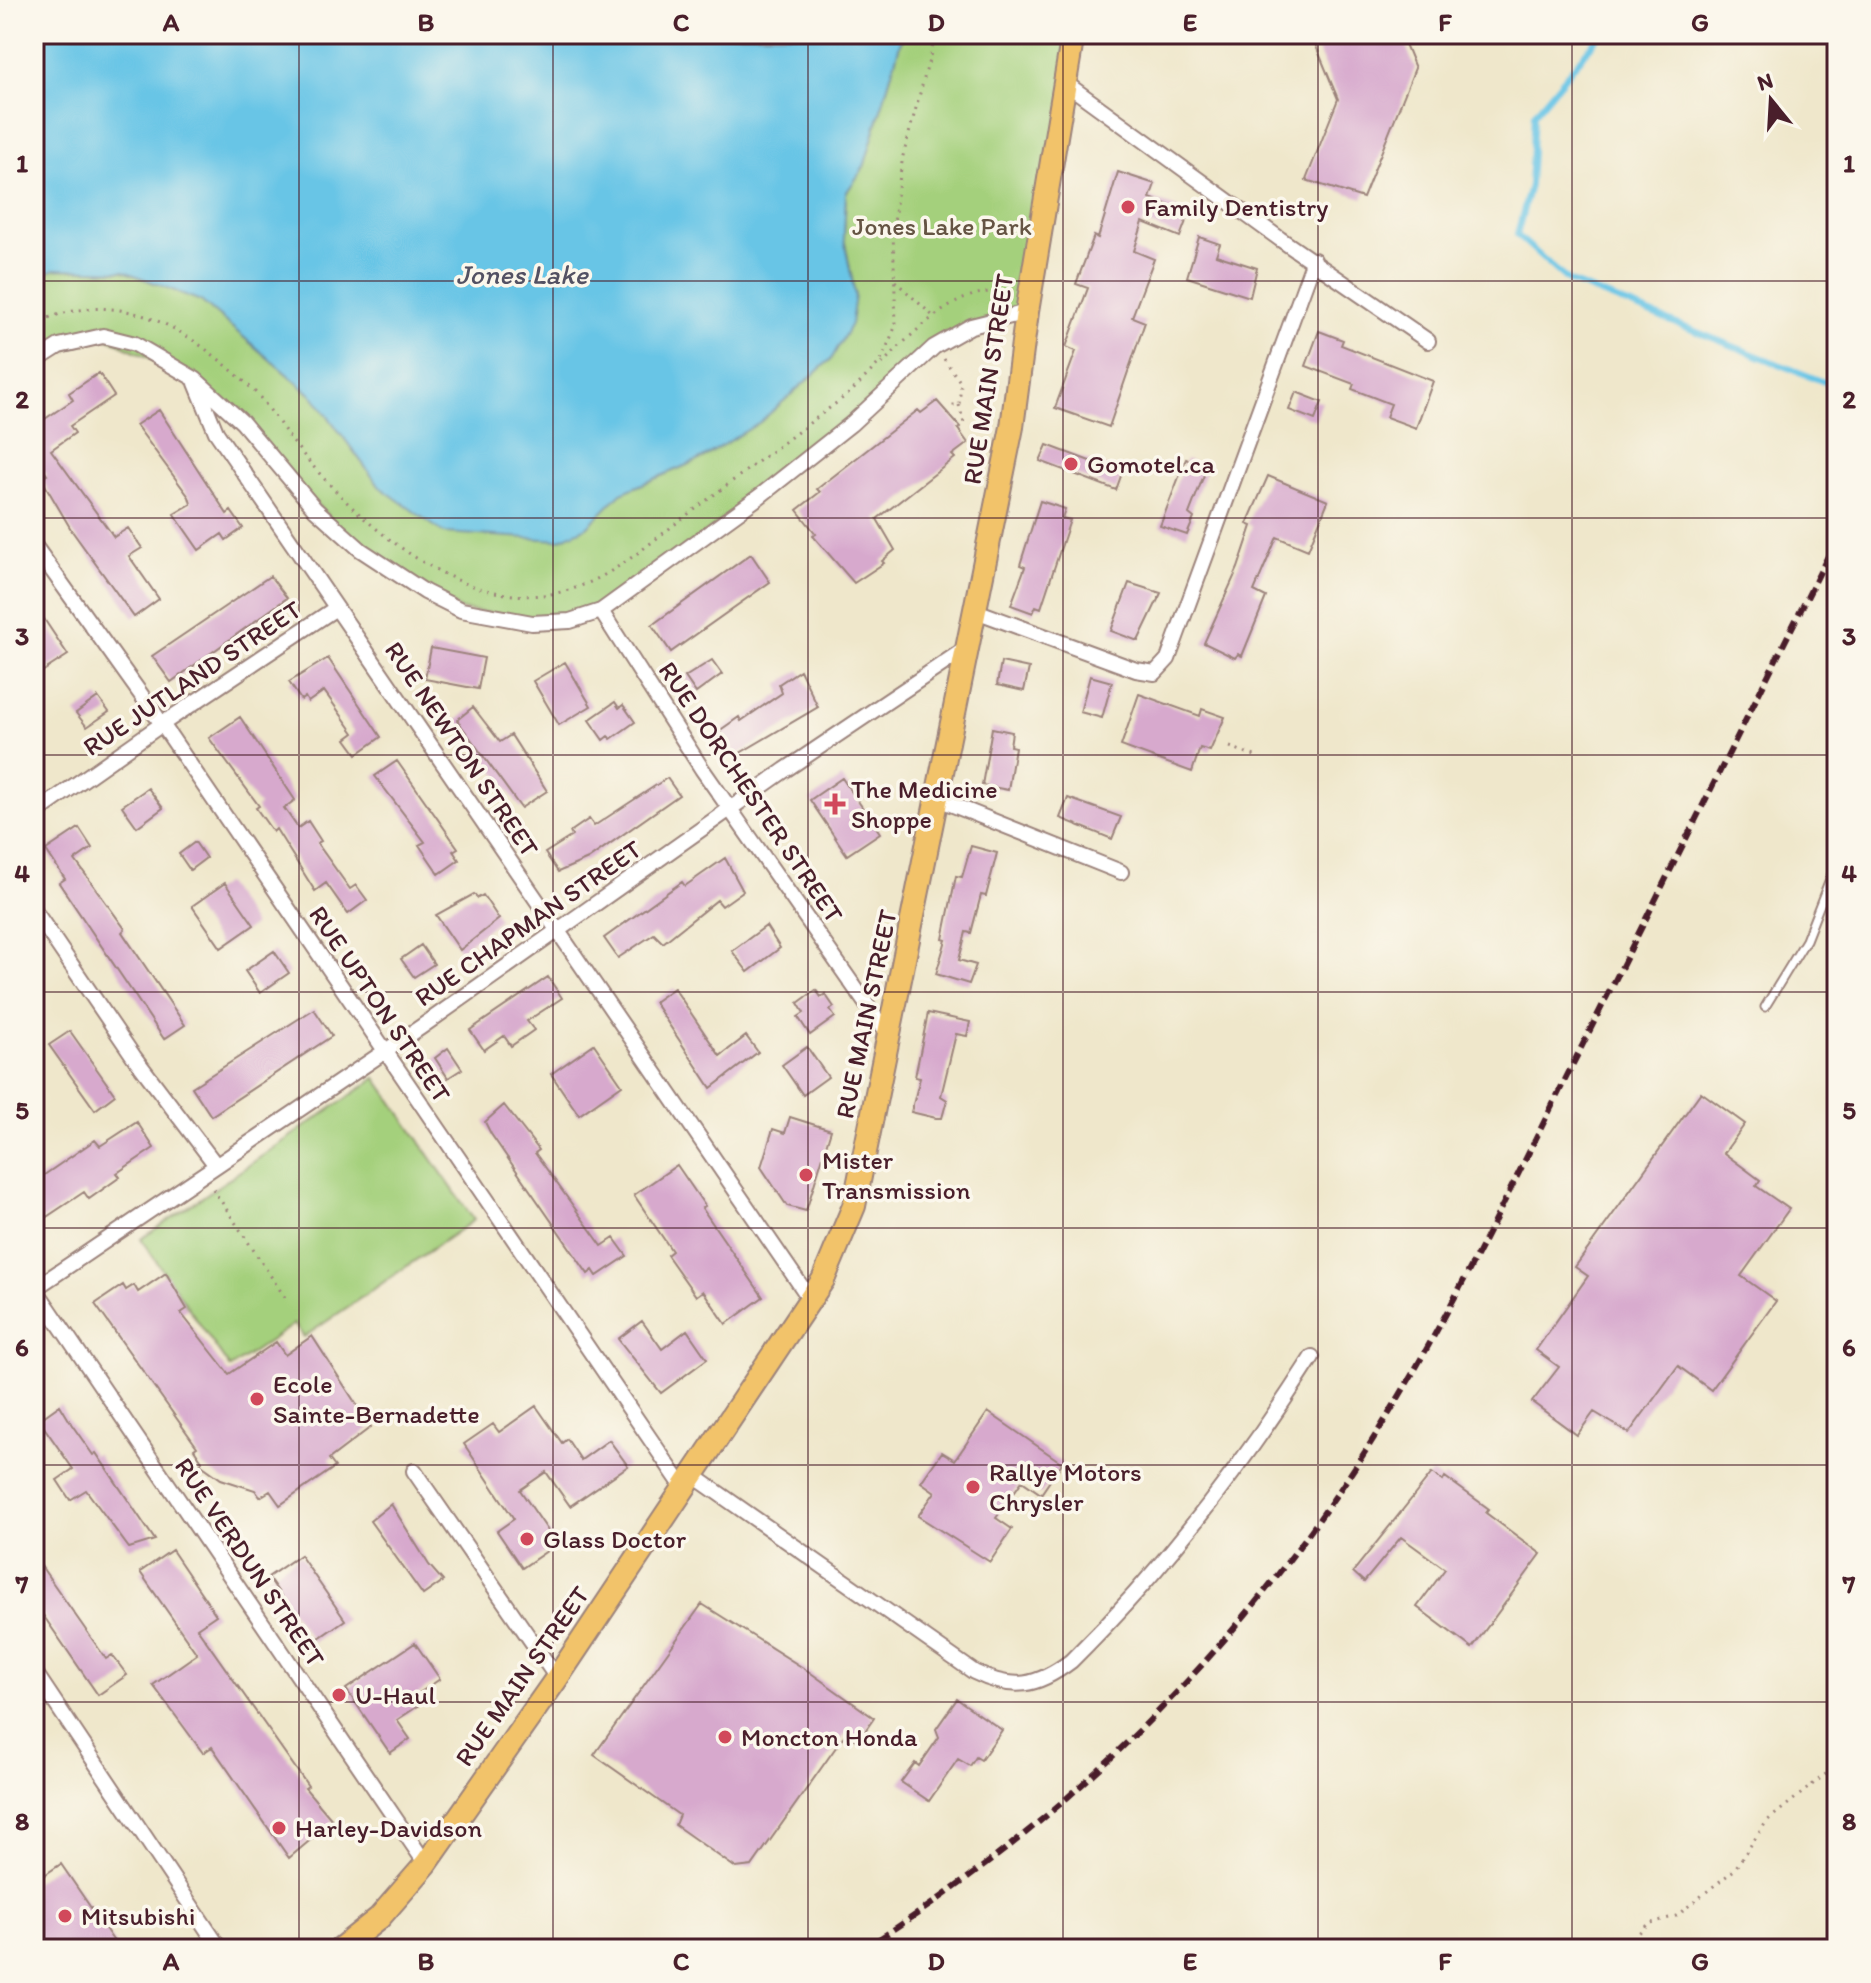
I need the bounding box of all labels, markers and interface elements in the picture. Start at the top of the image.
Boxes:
text: A [162,6,180,38]
text: B [418,6,435,38]
text: C [673,6,690,38]
text: D [927,6,945,38]
text: E [1183,6,1197,38]
text: F [1438,6,1452,38]
text: G [1691,6,1709,38]
north arrow [1731,60,1811,140]
text: N [1754,66,1776,97]
text: 1 [16,147,28,179]
text: 1 [1843,147,1855,179]
place label: Family Dentistry [1144,191,1328,223]
marker: Family Dentistry [1119,198,1137,216]
park label: Jones Lake Park [852,210,1032,242]
water label: Jones Lake [456,257,590,291]
street label: RUE MAIN STREET [956,271,1021,487]
text: 2 [15,383,29,415]
text: 2 [1842,383,1856,415]
place label: Gomotel.ca [1087,448,1216,480]
marker: Gomotel.ca [1062,455,1080,473]
street label: RUE JUTLAND STREET [77,593,308,763]
text: 3 [15,620,29,652]
text: 3 [1842,620,1856,652]
street label: RUE NEWTON STREET [378,635,546,863]
street label: RUE DORCHESTER STREET [652,655,851,929]
place label: The Medicine Shoppe [851,773,998,835]
marker: The Medicine Shoppe [826,795,844,813]
street label: RUE CHAPMAN STREET [409,832,648,1013]
text: 4 [14,857,30,889]
text: 4 [1841,857,1857,889]
street label: RUE UPTON STREET [302,899,458,1109]
street label: RUE MAIN STREET [828,906,904,1121]
text: 5 [15,1094,29,1126]
text: 5 [1842,1094,1856,1126]
place label: Mister Transmission [822,1144,971,1206]
marker: Mister Transmission [797,1166,815,1184]
text: 6 [15,1331,29,1363]
text: 6 [1842,1331,1856,1363]
place label: Ecole Sainte-Bernadette [273,1368,480,1430]
marker: Ecole Sainte-Bernadette [248,1390,266,1408]
street label: RUE VERDUN STREET [168,1451,332,1673]
place label: Rallye Motors Chrysler [989,1456,1142,1518]
marker: Rallye Motors Chrysler [964,1478,982,1496]
place label: Glass Doctor [543,1523,687,1555]
marker: Glass Doctor [518,1530,536,1548]
text: 7 [15,1568,29,1600]
text: 7 [1842,1568,1856,1600]
street label: RUE MAIN STREET [448,1579,596,1772]
place label: U-Haul [355,1679,436,1711]
marker: U-Haul [330,1686,348,1704]
place label: Moncton Honda [741,1721,918,1753]
marker: Moncton Honda [716,1728,734,1746]
text: 8 [15,1805,29,1837]
text: 8 [1842,1805,1856,1837]
place label: Harley-Davidson [295,1812,483,1844]
marker: Harley-Davidson [270,1819,288,1837]
place label: Mitsubishi [81,1900,195,1932]
marker: Mitsubishi [56,1907,74,1925]
text: A [162,1945,180,1977]
text: B [418,1945,435,1977]
text: C [673,1945,690,1977]
text: D [927,1945,945,1977]
text: E [1183,1945,1197,1977]
text: F [1438,1945,1452,1977]
text: G [1691,1945,1709,1977]

